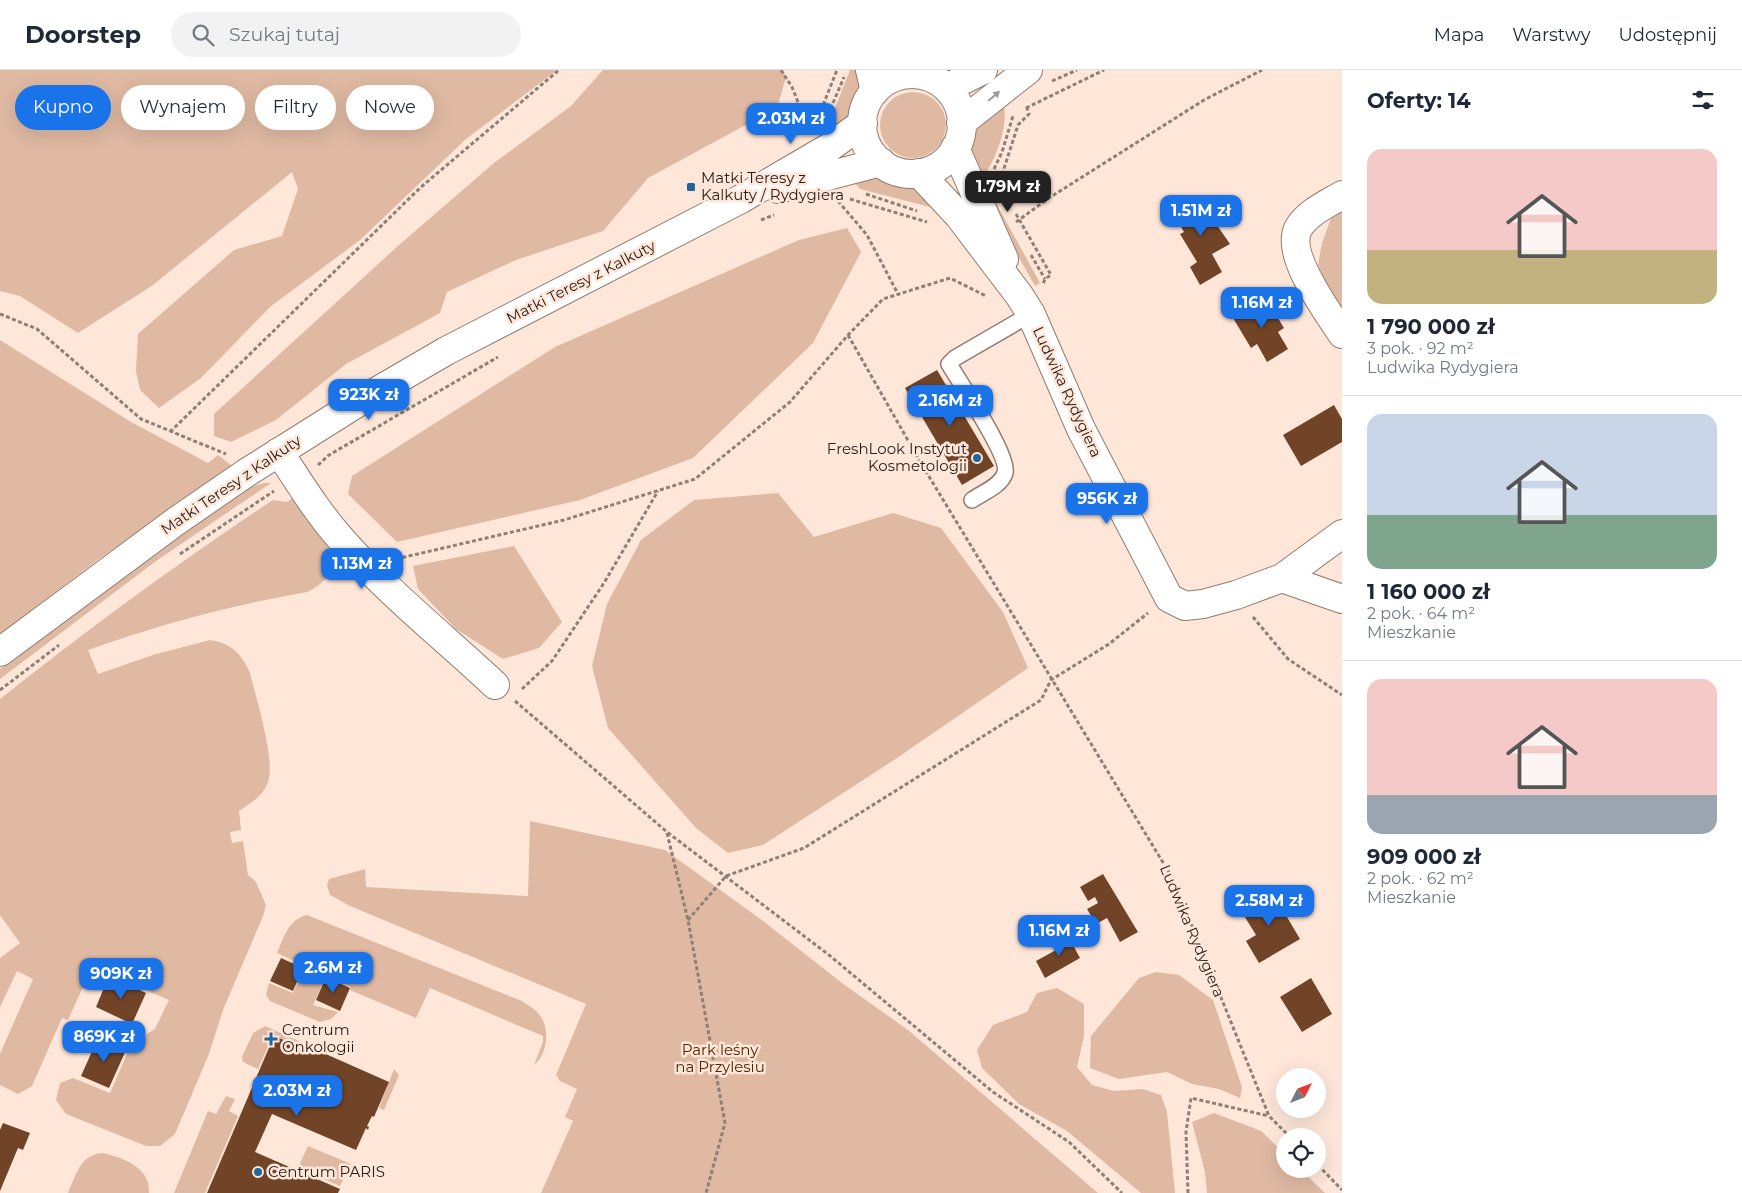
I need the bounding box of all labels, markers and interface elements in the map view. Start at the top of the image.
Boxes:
search box [171,12,521,57]
text: Doorstep [25,20,141,49]
icon: search [189,21,217,49]
text: Szukaj tutaj [229,23,340,46]
text: Mapa [1434,24,1484,46]
text: Warstwy [1512,24,1590,46]
text: Udostępnij [1618,24,1717,46]
chip: Kupno [15,85,111,130]
chip: Wynajem [121,85,245,130]
chip: Filtry [255,85,336,130]
chip: Nowe [346,85,434,130]
icon: filters [1689,86,1717,114]
text: Oferty: 14 [1367,88,1471,113]
one-way arrow [987,90,1000,101]
pin: 2.03M zł [739,102,843,145]
text: 2.03M zł [757,109,825,128]
place label: Matki Teresy z Kalkuty / Rydygiera [701,168,844,204]
pin: 1.79M zł [956,170,1060,213]
text: 1.79M zł [976,177,1040,196]
marker: Matki Teresy z Kalkuty / Rydygiera [685,181,697,193]
icon: home [1497,181,1587,271]
pin: 1.51M zł [1149,194,1253,237]
text: 1.51M zł [1171,201,1231,220]
street label: Matki Teresy z Kalkuty [503,235,659,327]
pin: 1.16M zł [1210,286,1314,329]
text: 1.16M zł [1232,293,1292,312]
text: 1 790 000 zł [1367,314,1495,339]
street label: Ludwika Rydygiera [1029,323,1106,460]
text: 3 pok. · 92 m² [1367,339,1474,358]
text: Ludwika Rydygiera [1367,358,1519,377]
pin: 923K zł [323,378,415,421]
pin: 2.16M zł [898,384,1002,427]
text: 923K zł [339,385,399,404]
text: 2.16M zł [918,391,982,410]
street label: Matki Teresy z Kalkuty [157,430,305,539]
place label: FreshLook Instytut Kosmetologii [827,439,967,475]
icon: home [1497,447,1587,537]
marker: FreshLook Instytut Kosmetologii [971,452,983,464]
pin: 956K zł [1061,482,1153,525]
text: 956K zł [1077,489,1137,508]
pin: 1.13M zł [310,548,414,590]
text: 1.13M zł [332,554,392,573]
text: 1 160 000 zł [1367,579,1490,604]
text: 2 pok. · 64 m² [1367,604,1475,623]
text: Mieszkanie [1367,623,1456,642]
icon: home [1497,712,1587,802]
text: 909 000 zł [1367,844,1481,869]
street label: Ludwika Rydygiera [1156,862,1229,1000]
text: 2 pok. · 62 m² [1367,869,1474,888]
pin: 2.58M zł [1217,884,1321,927]
text: Mieszkanie [1367,888,1456,907]
text: 2.58M zł [1235,891,1303,910]
pin: 1.16M zł [1007,914,1111,957]
text: 1.16M zł [1029,921,1089,940]
pin: 2.6M zł [287,952,379,994]
pin: 909K zł [75,958,167,1000]
text: 2.6M zł [304,958,362,977]
text: 909K zł [90,964,152,983]
pin: 869K zł [58,1020,150,1063]
place label: Centrum Onkologii [282,1020,355,1056]
text: 869K zł [73,1027,135,1046]
marker: Centrum Onkologii [264,1032,278,1046]
park label: Park leśny na Przylesiu [675,1040,765,1076]
north arrow [1276,1068,1326,1118]
map controls [1276,1068,1326,1178]
pin: 2.03M zł [245,1074,349,1117]
text: 2.03M zł [263,1081,331,1100]
button: locate [1276,1128,1326,1178]
place label: Centrum PARIS [268,1162,385,1181]
marker: Centrum PARIS [252,1166,264,1178]

